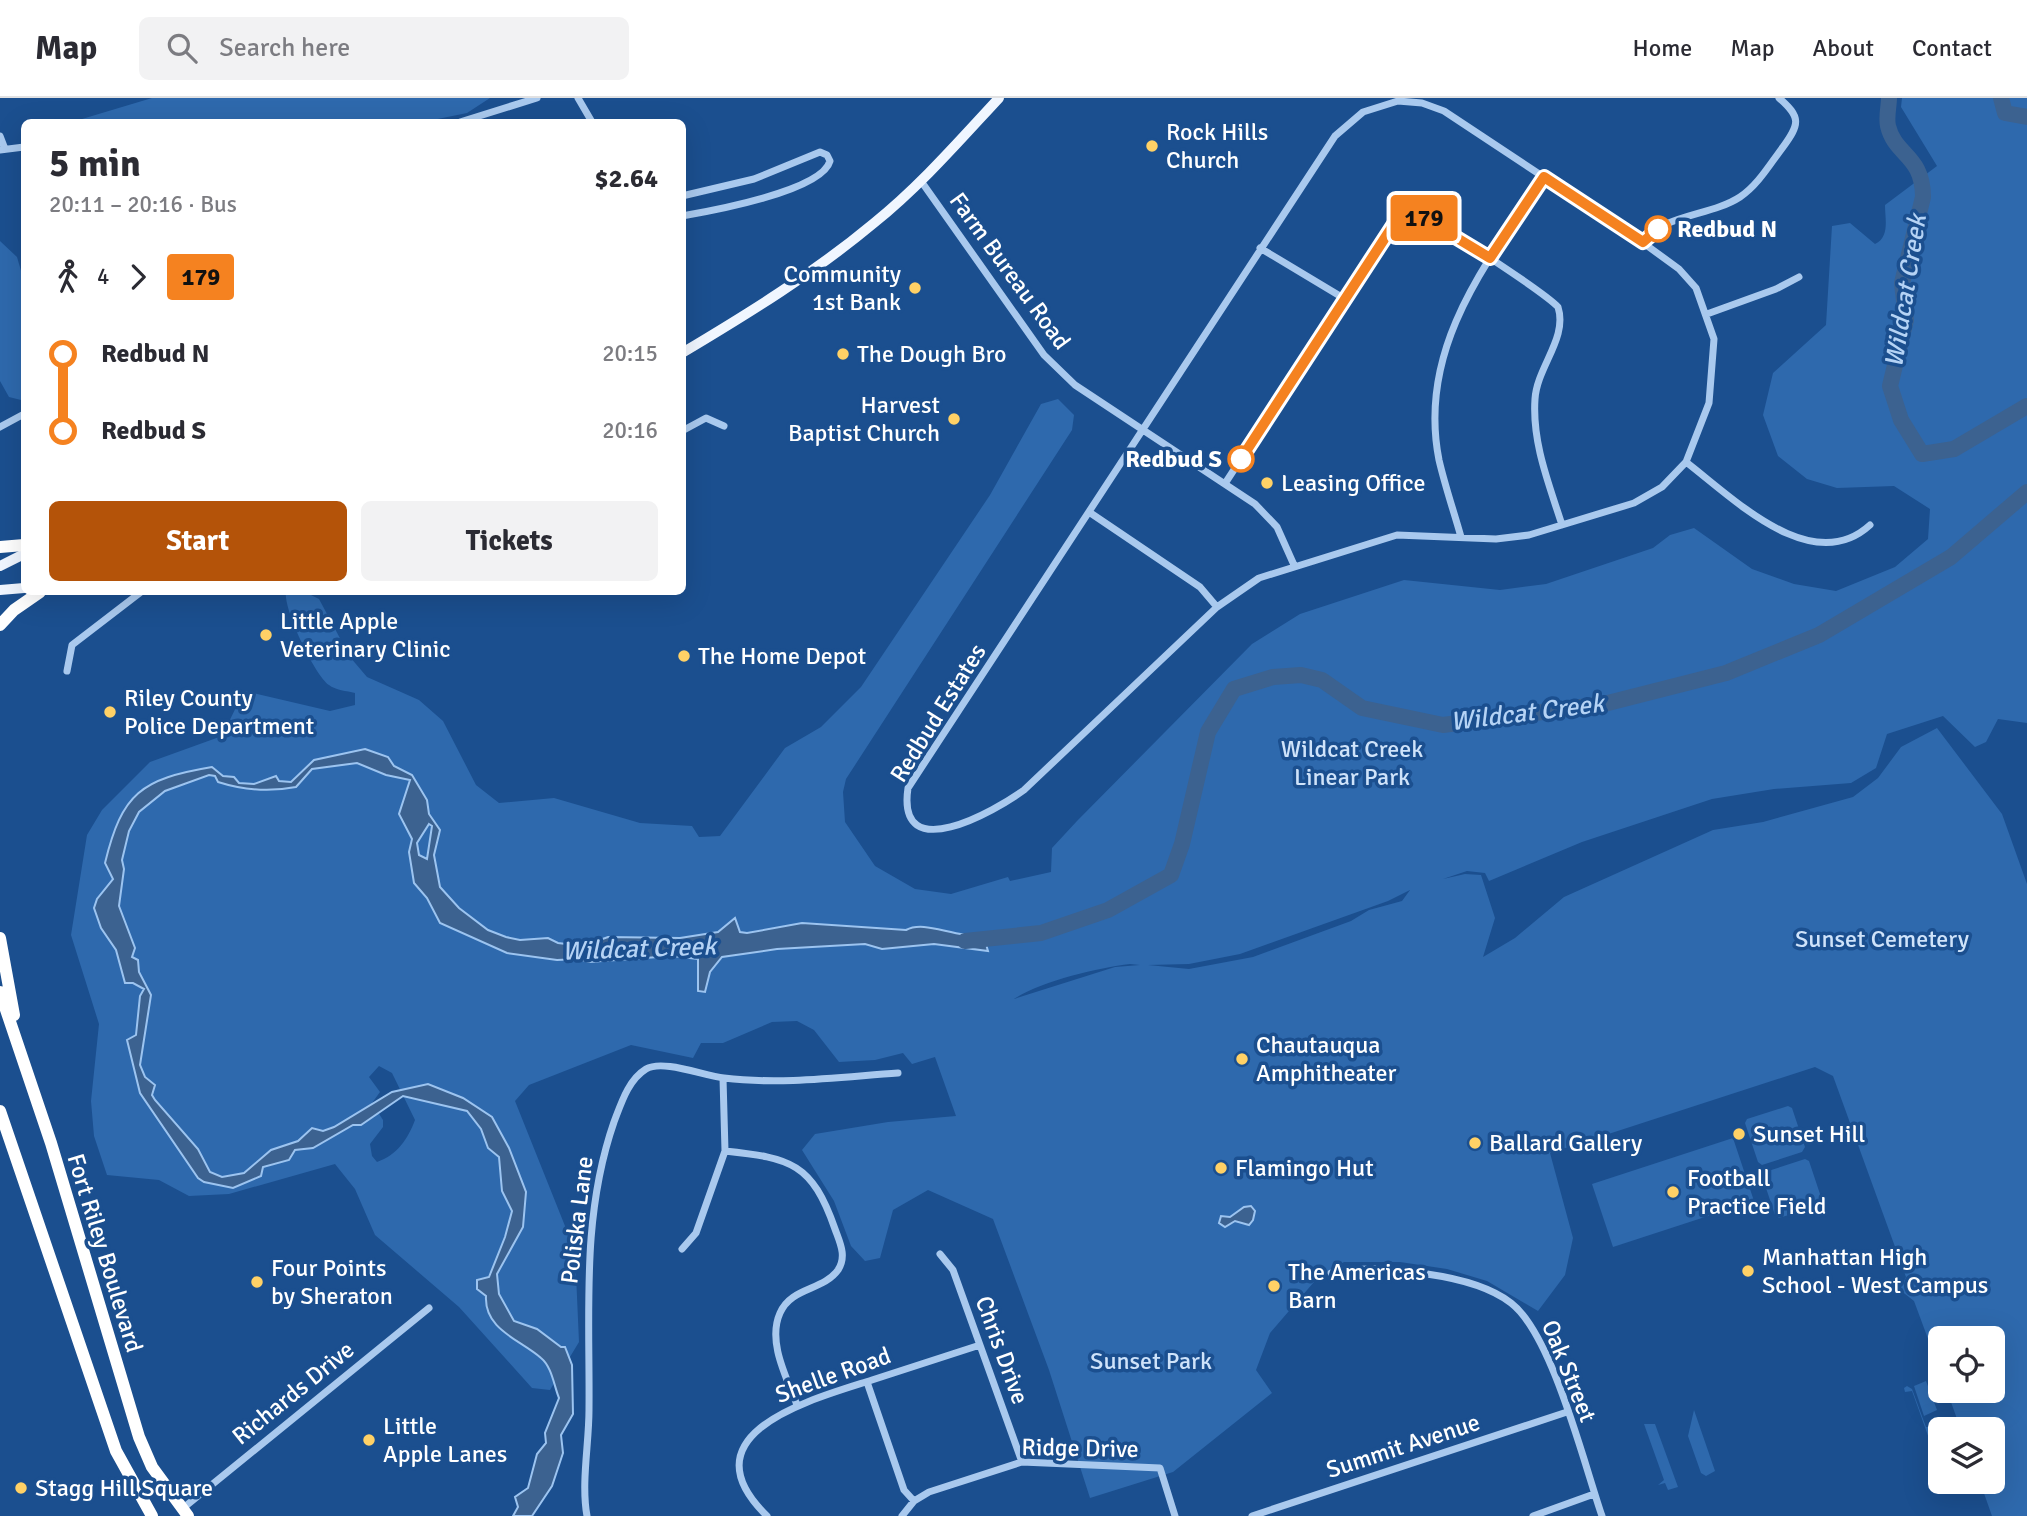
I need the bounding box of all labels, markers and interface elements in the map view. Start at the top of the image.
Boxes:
search box [139,17,629,80]
text: Map [35,28,97,69]
icon: search [163,29,201,67]
text: Search here [219,32,350,64]
text: Home [1632,33,1692,63]
text: Map [1730,33,1775,63]
text: About [1813,33,1874,63]
text: Contact [1912,33,1992,63]
place label: Rock Hills Church [1166,117,1268,175]
marker: Rock Hills Church [1144,138,1160,154]
text: 5 min [49,140,141,187]
text: $2.64 [594,163,658,195]
street label: Farm Bureau Road [943,186,1077,356]
text: 20:11 – 20:16 · Bus [49,190,237,219]
line badge: 179 [1384,195,1464,241]
text: 179 [1405,203,1443,233]
water label: Wildcat Creek [1878,211,1934,370]
place label: Redbud N [1677,214,1777,244]
marker: Redbud N [1645,216,1671,242]
icon: walk [49,258,87,296]
icon: forward [119,258,157,296]
place label: Community 1st Bank [784,259,901,317]
text: 4 [97,262,109,291]
text: 179 [181,262,220,292]
marker: Community 1st Bank [907,280,923,296]
text: Redbud N [101,338,210,370]
text: 20:15 [602,339,658,368]
place label: The Dough Bro [857,339,1006,369]
marker: The Dough Bro [835,346,851,362]
place label: Harvest Baptist Church [788,390,940,448]
marker: Harvest Baptist Church [946,411,962,427]
text: Redbud S [101,415,206,447]
text: 20:16 [602,416,658,445]
place label: Redbud S [1125,444,1222,474]
marker: Redbud S [1228,446,1254,472]
place label: Leasing Office [1281,468,1426,498]
marker: Leasing Office [1259,475,1275,491]
button: Start [49,501,347,581]
button: Tickets [361,501,658,581]
place label: Little Apple Veterinary Clinic [280,606,451,664]
marker: Little Apple Veterinary Clinic [258,627,274,643]
street label: Redbud Estates [883,638,993,788]
place label: The Home Depot [698,641,866,671]
marker: The Home Depot [676,648,692,664]
place label: Riley County Police Department [124,683,314,741]
water label: Wildcat Creek [1449,687,1608,738]
marker: Riley County Police Department [102,704,118,720]
park label: Wildcat Creek Linear Park [1281,734,1423,792]
park label: Sunset Cemetery [1795,924,1969,954]
water label: Wildcat Creek [561,930,719,968]
place label: Chautauqua Amphitheater [1256,1030,1397,1088]
marker: Chautauqua Amphitheater [1234,1051,1250,1067]
place label: Sunset Hill [1753,1119,1865,1149]
marker: Sunset Hill [1731,1126,1747,1142]
place label: Ballard Gallery [1489,1128,1642,1158]
marker: Ballard Gallery [1467,1135,1483,1151]
street label: Fort Riley Boulevard [60,1150,150,1356]
place label: Flamingo Hut [1235,1153,1374,1183]
street label: Poliska Lane [554,1154,600,1286]
marker: Flamingo Hut [1213,1160,1229,1176]
place label: Football Practice Field [1687,1163,1827,1221]
marker: Football Practice Field [1665,1184,1681,1200]
place label: Manhattan High School - West Campus [1762,1242,1988,1300]
place label: Four Points by Sheraton [271,1253,393,1311]
place label: The Americas Barn [1288,1257,1426,1315]
marker: Manhattan High School - West Campus [1740,1263,1756,1279]
marker: Four Points by Sheraton [249,1274,265,1290]
marker: The Americas Barn [1266,1278,1282,1294]
street label: Chris Drive [969,1292,1035,1408]
street label: Oak Street [1535,1316,1603,1426]
map controls [1928,1326,2005,1494]
button: locate [1928,1326,2005,1403]
street label: Richards Drive [226,1335,360,1451]
street label: Shelle Road [771,1340,895,1410]
park label: Sunset Park [1090,1346,1212,1376]
street label: Summit Avenue [1322,1407,1484,1485]
place label: Little Apple Lanes [383,1411,507,1469]
button: layers [1928,1417,2005,1494]
marker: Little Apple Lanes [361,1432,377,1448]
street label: Ridge Drive [1021,1432,1139,1464]
place label: Stagg Hill Square [35,1473,213,1503]
marker: Stagg Hill Square [13,1480,29,1496]

